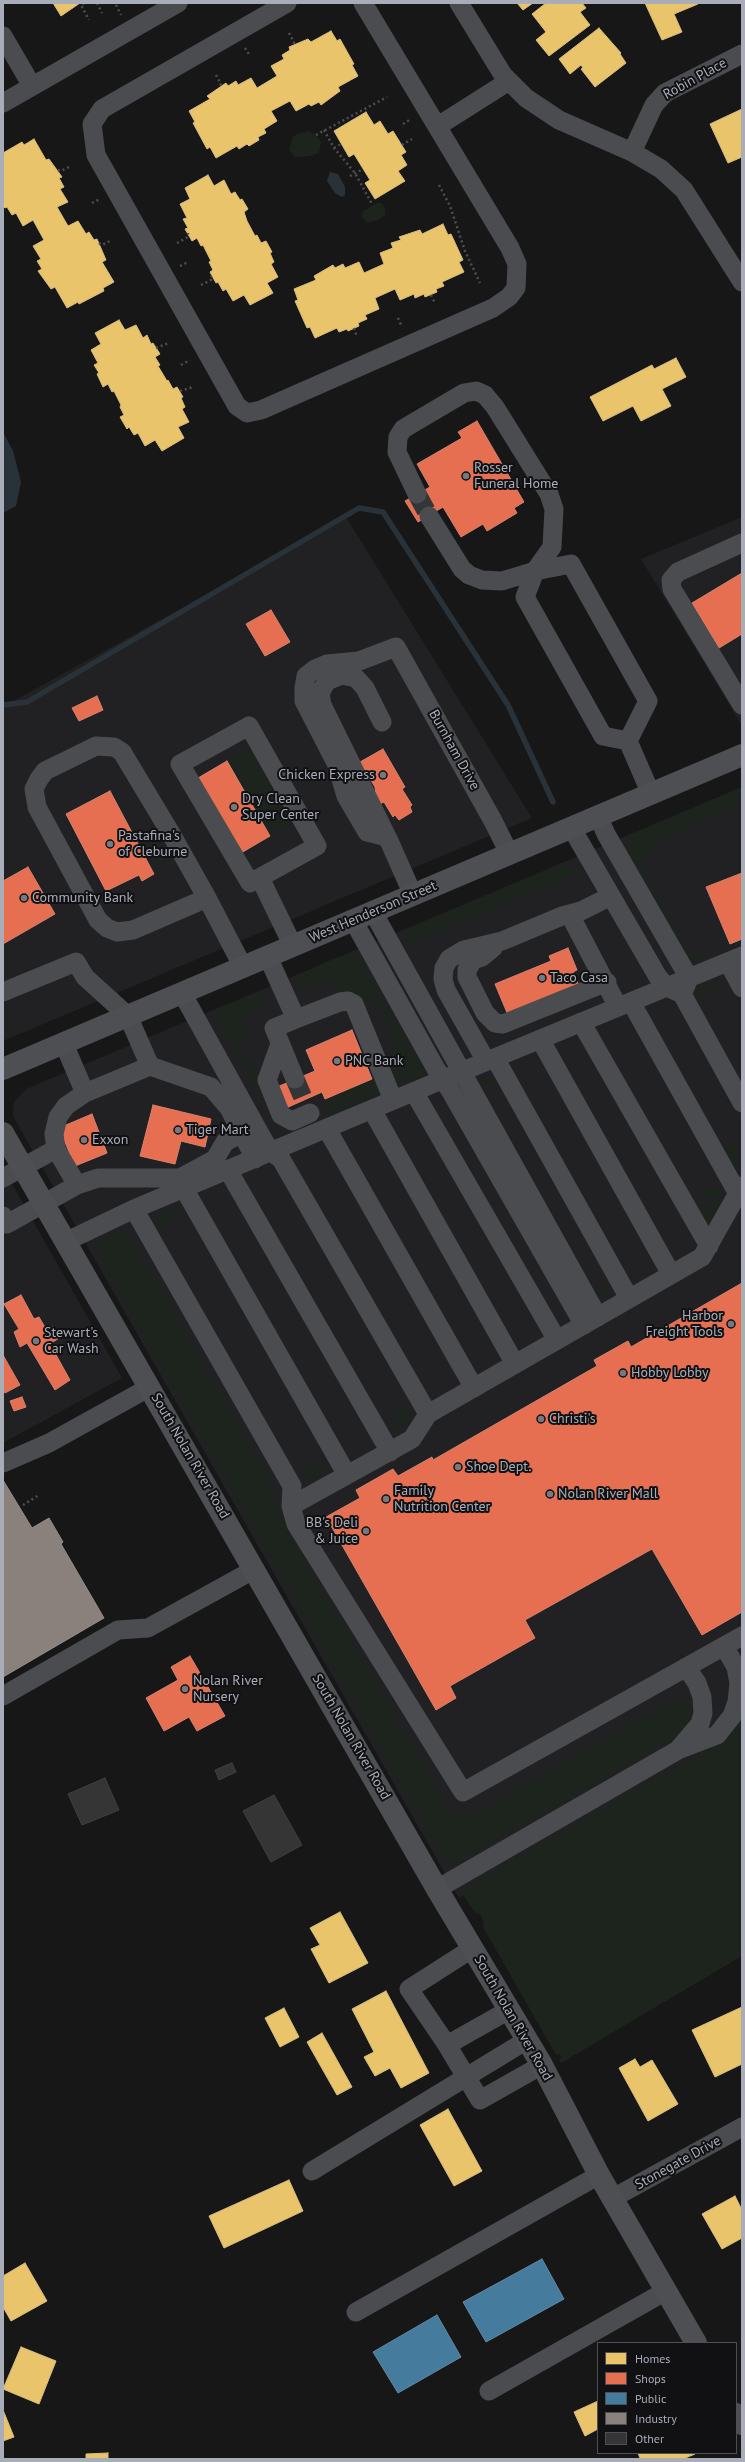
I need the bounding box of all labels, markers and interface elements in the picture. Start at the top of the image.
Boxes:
street label: Robin Place [660,55,730,103]
place label: Rosser Funeral Home [474,460,558,492]
marker: Rosser Funeral Home [461,471,471,481]
street label: Burnham Drive [425,707,483,793]
place label: Chicken Express [278,767,375,783]
marker: Chicken Express [378,770,388,780]
place label: Dry Clean Super Center [242,791,319,824]
marker: Dry Clean Super Center [229,802,239,812]
place label: Pastafina's of Cleburne [118,828,187,860]
marker: Pastafina's of Cleburne [105,839,115,849]
street label: West Henderson Street [307,878,439,946]
place label: Community Bank [32,890,133,906]
marker: Community Bank [19,893,29,903]
place label: Taco Casa [550,970,608,986]
marker: Taco Casa [537,973,547,983]
place label: PNC Bank [345,1053,403,1069]
marker: PNC Bank [332,1056,342,1066]
place label: Tiger Mart [186,1122,249,1138]
marker: Tiger Mart [173,1125,183,1135]
place label: Exxon [92,1132,129,1148]
marker: Exxon [79,1135,89,1145]
place label: Harbor Freight Tools [646,1308,723,1340]
marker: Harbor Freight Tools [726,1319,736,1329]
place label: Stewart's Car Wash [44,1325,99,1358]
marker: Stewart's Car Wash [31,1336,41,1346]
place label: Hobby Lobby [631,1365,709,1381]
marker: Hobby Lobby [618,1368,628,1378]
street label: South Nolan River Road [147,1390,233,1522]
place label: Christi's [549,1411,596,1427]
marker: Christi's [536,1414,546,1424]
place label: Shoe Dept. [466,1459,531,1475]
marker: Shoe Dept. [453,1462,463,1472]
place label: Family Nutrition Center [394,1483,490,1516]
place label: Nolan River Mall [558,1486,658,1502]
marker: Nolan River Mall [545,1489,555,1499]
marker: Family Nutrition Center [381,1494,391,1504]
place label: BB's Deli & Juice [306,1515,358,1548]
marker: BB's Deli & Juice [361,1526,371,1536]
street label: South Nolan River Road [308,1671,394,1803]
place label: Nolan River Nursery [193,1673,263,1706]
marker: Nolan River Nursery [180,1684,190,1694]
street label: South Nolan River Road [470,1952,556,2084]
street label: Stonegate Drive [632,2133,724,2193]
legend [597,2342,737,2454]
text: Homes [635,2351,670,2366]
text: Shops [635,2371,666,2386]
text: Public [635,2391,666,2406]
text: Industry [635,2411,677,2426]
text: Other [635,2431,664,2446]

